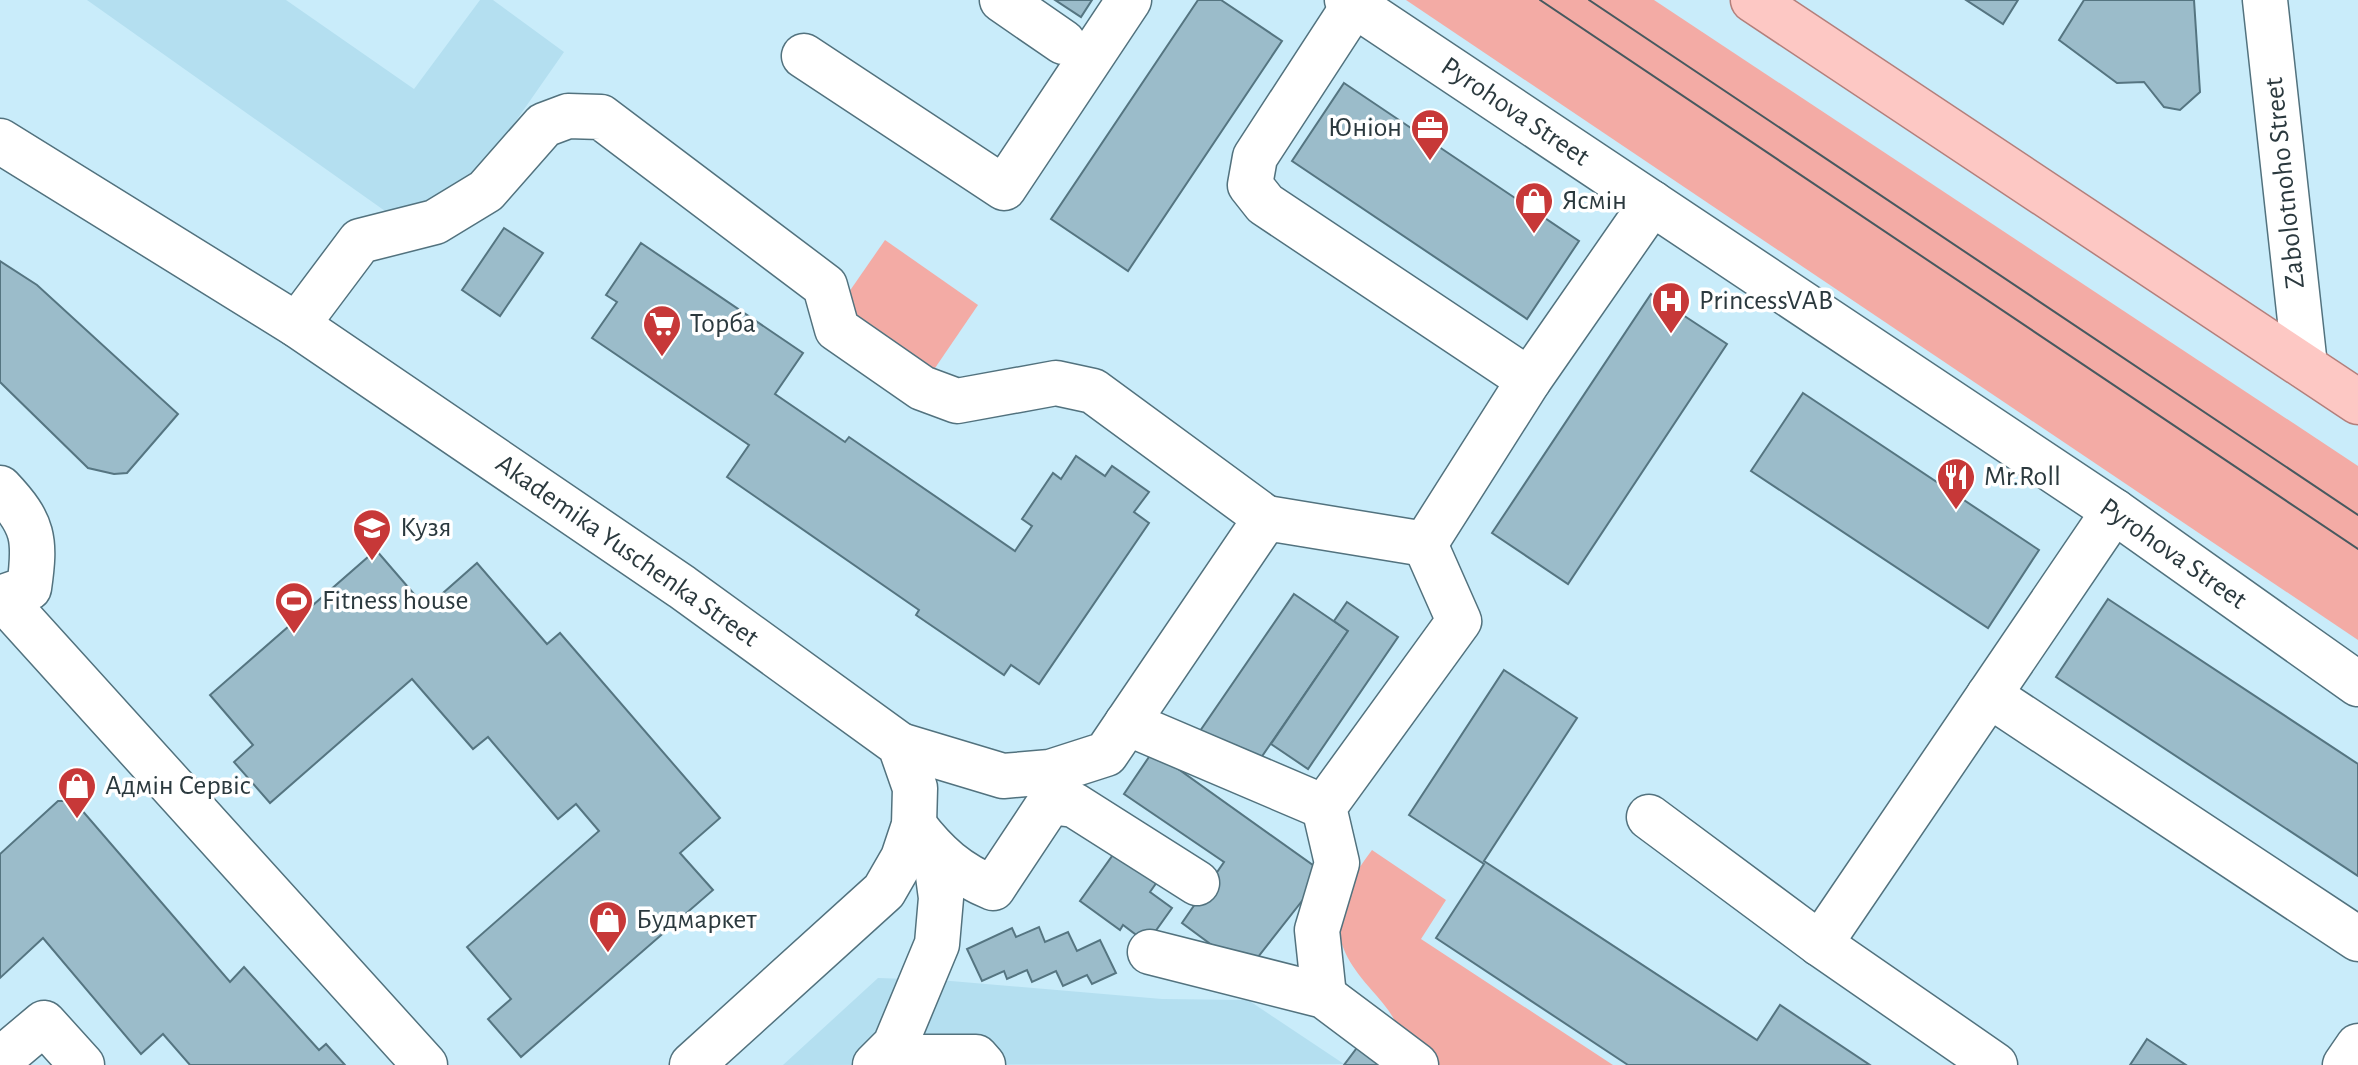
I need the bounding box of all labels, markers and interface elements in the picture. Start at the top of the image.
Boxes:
street label: Pyrohova Street [1436,52,1594,172]
street label: Zabolotnoho Street [2260,76,2310,290]
office icon: Юніон [1409,107,1451,162]
place label: Юніон [1328,114,1402,142]
shop icon: Ясмін [1513,180,1555,235]
place label: Ясмін [1562,187,1627,215]
hospital icon: PrincessVAB [1650,280,1692,335]
place label: PrincessVAB [1699,287,1833,315]
supermarket icon: Торба [641,303,683,358]
place label: Торба [690,310,756,338]
street label: Akademika Yuschenka Street [490,450,764,652]
restaurant icon: Mr.Roll [1935,456,1977,511]
place label: Mr.Roll [1984,463,2061,491]
street label: Pyrohova Street [2094,493,2252,615]
school or university icon: Кузя [351,507,393,562]
place label: Кузя [400,514,451,542]
sports icon: Fitness house [273,580,315,635]
place label: Fitness house [322,587,468,615]
shop icon: Адмін Сервіс [56,765,98,820]
place label: Адмін Сервіс [105,772,251,800]
shop icon: Будмаркет [587,899,629,954]
place label: Будмаркет [636,906,757,934]

